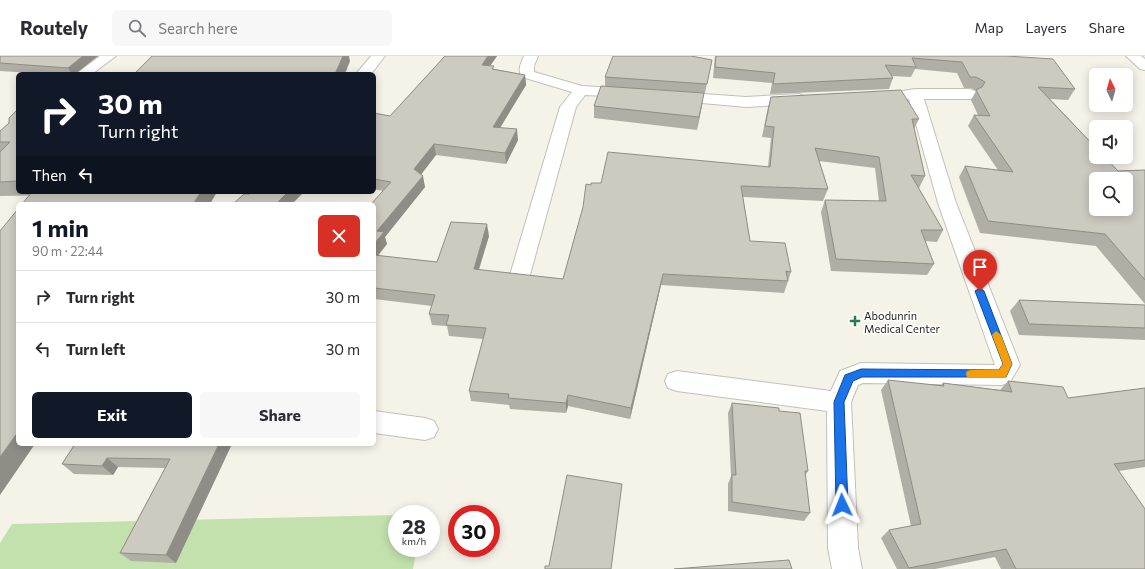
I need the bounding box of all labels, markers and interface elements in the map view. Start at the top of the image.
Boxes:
search box [112,10,392,46]
text: Routely [20,16,88,39]
icon: search [126,17,148,39]
text: Search here [158,19,238,37]
text: Map [975,19,1003,36]
text: Layers [1025,19,1067,36]
text: Share [1089,19,1125,36]
north arrow [1089,68,1133,112]
map controls [1089,68,1133,216]
text: 30 m [98,86,163,120]
icon: right [32,88,84,140]
text: Turn right [98,120,178,142]
button: sound [1089,120,1133,164]
icon: left [75,164,97,186]
text: Then [32,166,67,184]
button: search [1089,172,1133,216]
text: 1 min [32,213,89,242]
button: close [318,215,360,257]
text: 90 m · 22:44 [32,243,103,259]
pin [963,250,997,291]
icon: arrive [969,256,991,278]
icon: right [32,286,54,308]
text: Turn right [66,288,135,306]
text: 30 m [326,288,360,306]
place label: Abodunrin Medical Center [864,309,940,335]
marker: Abodunrin Medical Center [849,315,861,327]
icon: left [32,338,54,360]
text: Turn left [66,340,125,358]
text: 30 m [326,340,360,358]
button: Exit [32,392,192,438]
button: Share [200,392,360,438]
position arrow [821,484,863,526]
speed limit sign: 30 [448,505,500,557]
text: 28 [402,514,426,538]
text: km/h [402,535,426,547]

